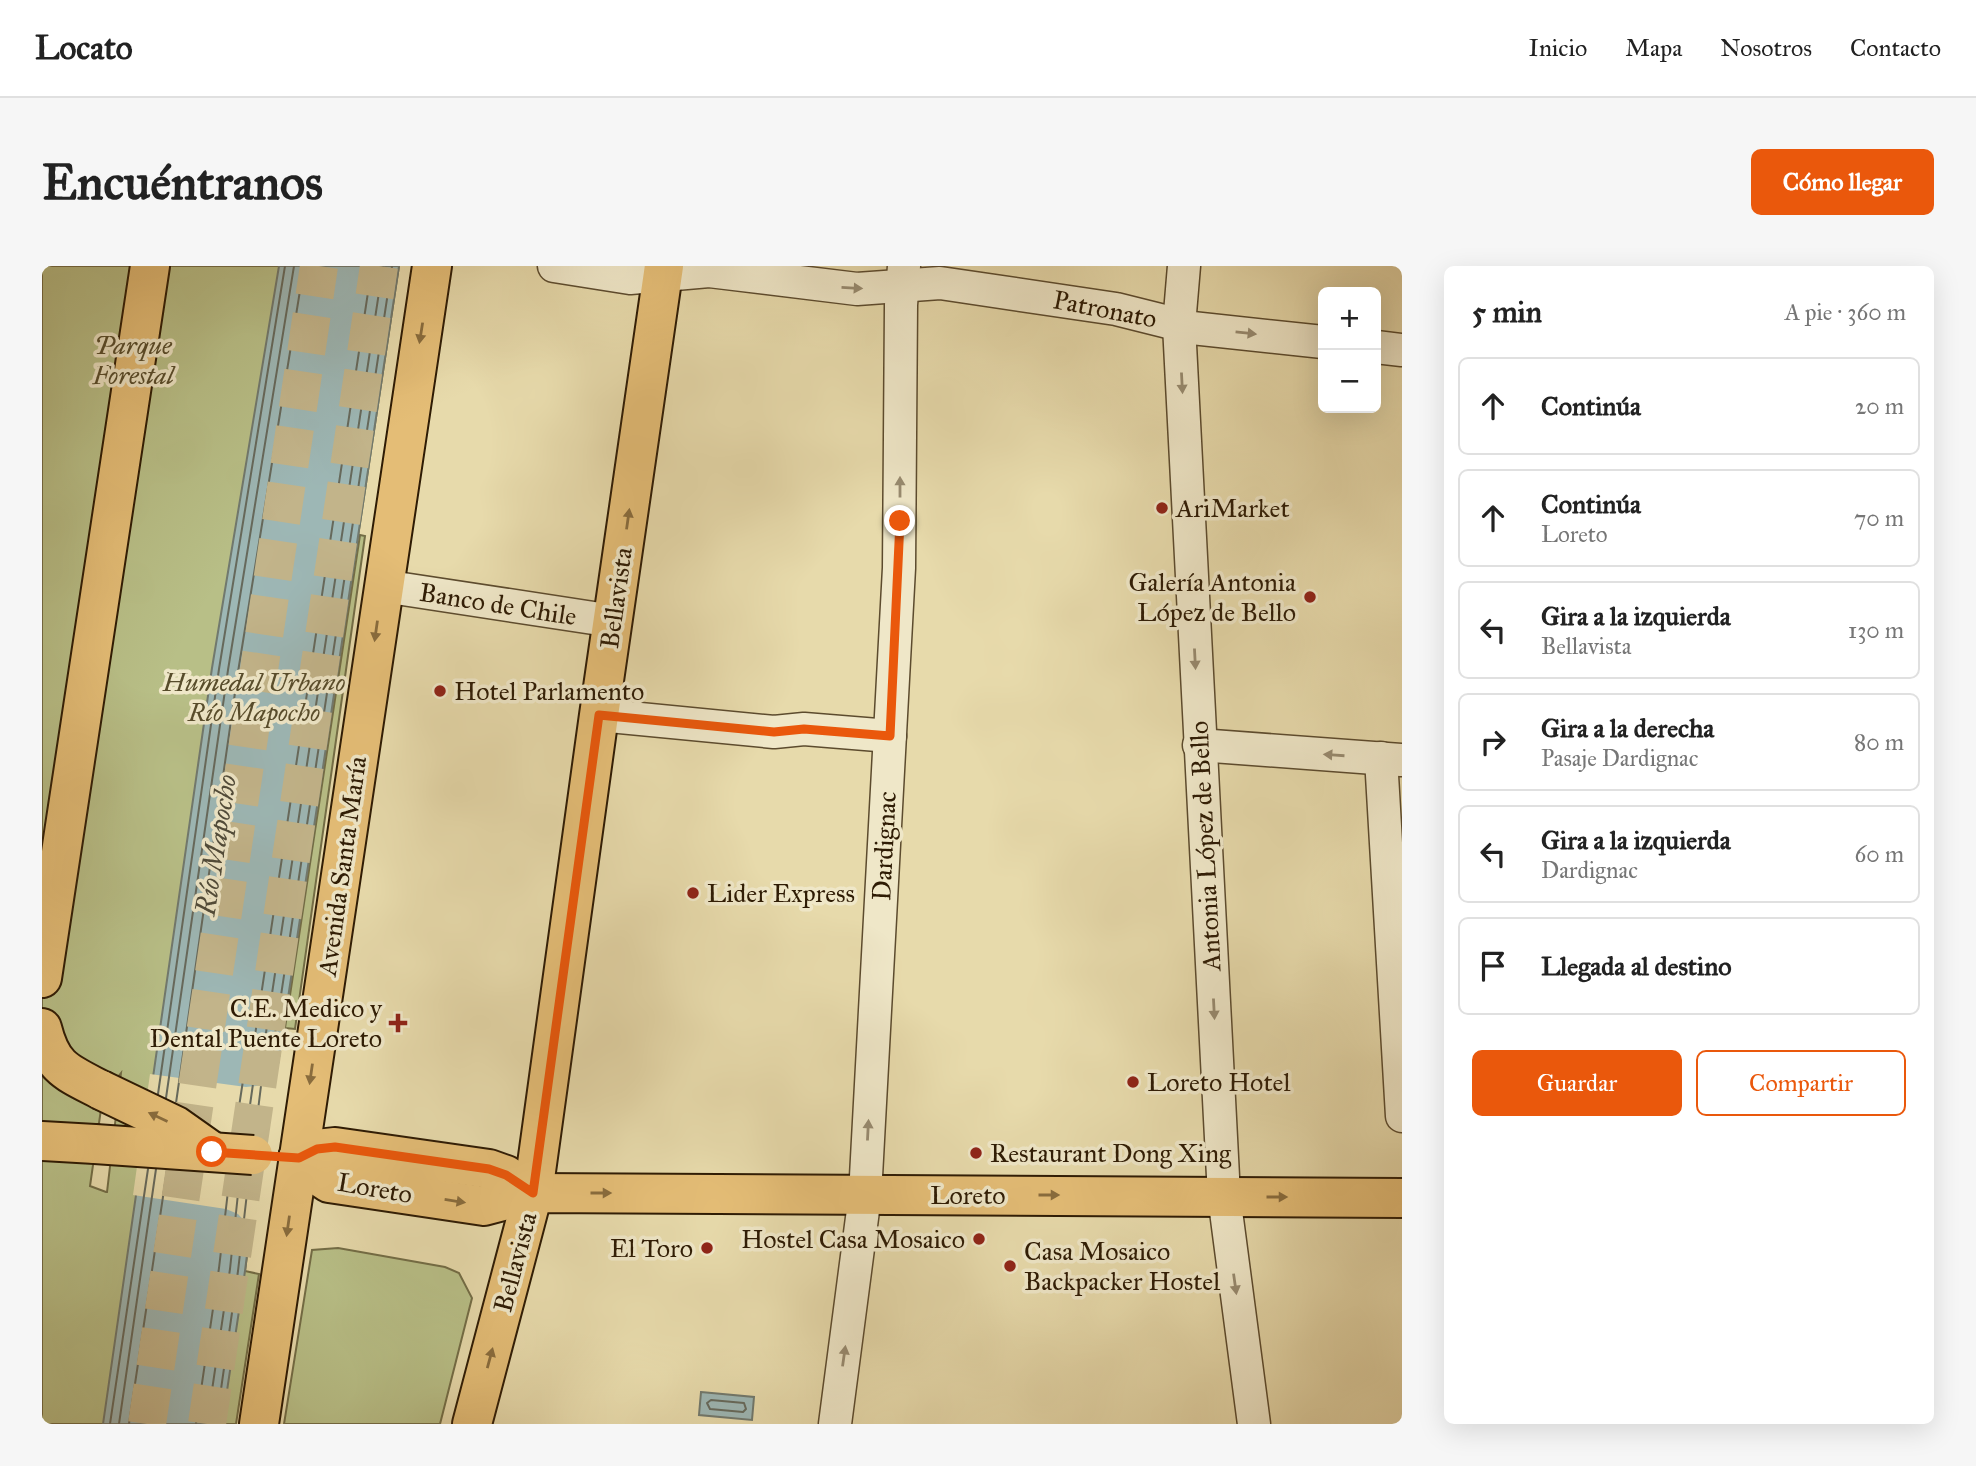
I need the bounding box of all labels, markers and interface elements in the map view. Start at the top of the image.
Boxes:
text: Locato [35,28,133,68]
text: Inicio [1529,33,1587,63]
text: Mapa [1625,33,1682,63]
text: Nosotros [1720,33,1812,63]
text: Contacto [1850,33,1941,63]
button: Cómo llegar [1751,149,1934,215]
text: Encuéntranos [42,153,323,212]
one-way arrow [841,282,863,293]
street label: Patronato [1050,283,1160,335]
map controls [1318,287,1381,413]
button: + [1318,287,1381,350]
text: 5 min [1472,294,1542,330]
text: A pie · 360 m [1785,298,1906,326]
one-way arrow [416,323,427,345]
one-way arrow [1235,328,1257,339]
park label: Parque Forestal [91,329,176,391]
button: − [1318,350,1381,413]
one-way arrow [1176,372,1187,394]
icon: ahead [1474,387,1512,425]
text: Continúa [1541,390,1641,422]
text: 20 m [1855,392,1904,420]
one-way arrow [894,476,906,498]
text: Continúa [1541,488,1641,520]
place label: AriMarket [1175,492,1290,524]
icon: ahead [1474,499,1512,537]
marker: AriMarket [1154,500,1170,516]
text: 70 m [1854,504,1904,532]
route end [884,505,915,536]
one-way arrow [622,508,633,530]
text: Loreto [1541,520,1608,548]
street label: Bellavista [593,545,639,651]
place label: Galería Antonia López de Bello [1129,566,1296,628]
street label: Banco de Chile [417,576,579,632]
marker: Galería Antonia López de Bello [1302,589,1318,605]
text: Gira a la izquierda [1541,600,1731,632]
icon: left [1474,611,1512,649]
text: 130 m [1848,616,1904,644]
one-way arrow [371,620,382,642]
text: Bellavista [1541,632,1631,660]
one-way arrow [1189,648,1200,670]
park label: Humedal Urbano Río Mapocho [162,666,346,729]
place label: Hotel Parlamento [454,675,644,707]
marker: Hotel Parlamento [432,683,448,699]
text: Gira a la derecha [1541,712,1714,744]
street label: Antonia López de Bello [1182,720,1228,973]
icon: right [1474,723,1512,761]
text: 80 m [1854,728,1904,756]
text: Pasaje Dardignac [1541,744,1699,772]
one-way arrow [1323,749,1345,760]
street label: Avenida Santa María [311,754,373,979]
water label: Río Mapocho [187,772,244,919]
street label: Dardignac [865,790,903,902]
text: Gira a la izquierda [1541,824,1731,856]
icon: left [1474,835,1512,873]
text: 60 m [1855,840,1904,868]
text: Dardignac [1541,856,1638,884]
place label: Lider Express [707,877,855,909]
marker: Lider Express [685,885,701,901]
icon: arrive [1474,947,1512,985]
text: Llegada al destino [1541,950,1732,982]
place label: C.E. Medico y Dental Puente Loreto [149,992,383,1054]
one-way arrow [1208,998,1219,1020]
marker: C.E. Medico y Dental Puente Loreto [388,1013,408,1033]
button: Guardar [1472,1050,1682,1116]
button: Compartir [1696,1050,1906,1116]
one-way arrow [305,1063,316,1085]
place label: Loreto Hotel [1147,1066,1290,1098]
marker: Loreto Hotel [1125,1074,1141,1090]
one-way arrow [148,1111,168,1123]
one-way arrow [863,1119,874,1141]
route start [196,1136,227,1167]
place label: Restaurant Dong Xing [990,1137,1232,1169]
marker: Restaurant Dong Xing [968,1145,984,1161]
street label: Loreto [335,1166,415,1210]
street label: Loreto [930,1179,1006,1211]
one-way arrow [591,1187,613,1199]
one-way arrow [1039,1189,1061,1201]
one-way arrow [1266,1191,1288,1203]
one-way arrow [444,1196,466,1207]
street label: Bellavista [486,1208,544,1316]
one-way arrow [283,1215,294,1237]
place label: Hostel Casa Mosaico [741,1223,965,1255]
marker: Hostel Casa Mosaico [971,1231,987,1247]
place label: El Toro [610,1232,693,1264]
place label: Casa Mosaico Backpacker Hostel [1024,1235,1220,1297]
marker: El Toro [699,1240,715,1256]
marker: Casa Mosaico Backpacker Hostel [1002,1258,1018,1274]
one-way arrow [1230,1273,1241,1295]
one-way arrow [838,1345,849,1367]
one-way arrow [485,1347,495,1368]

